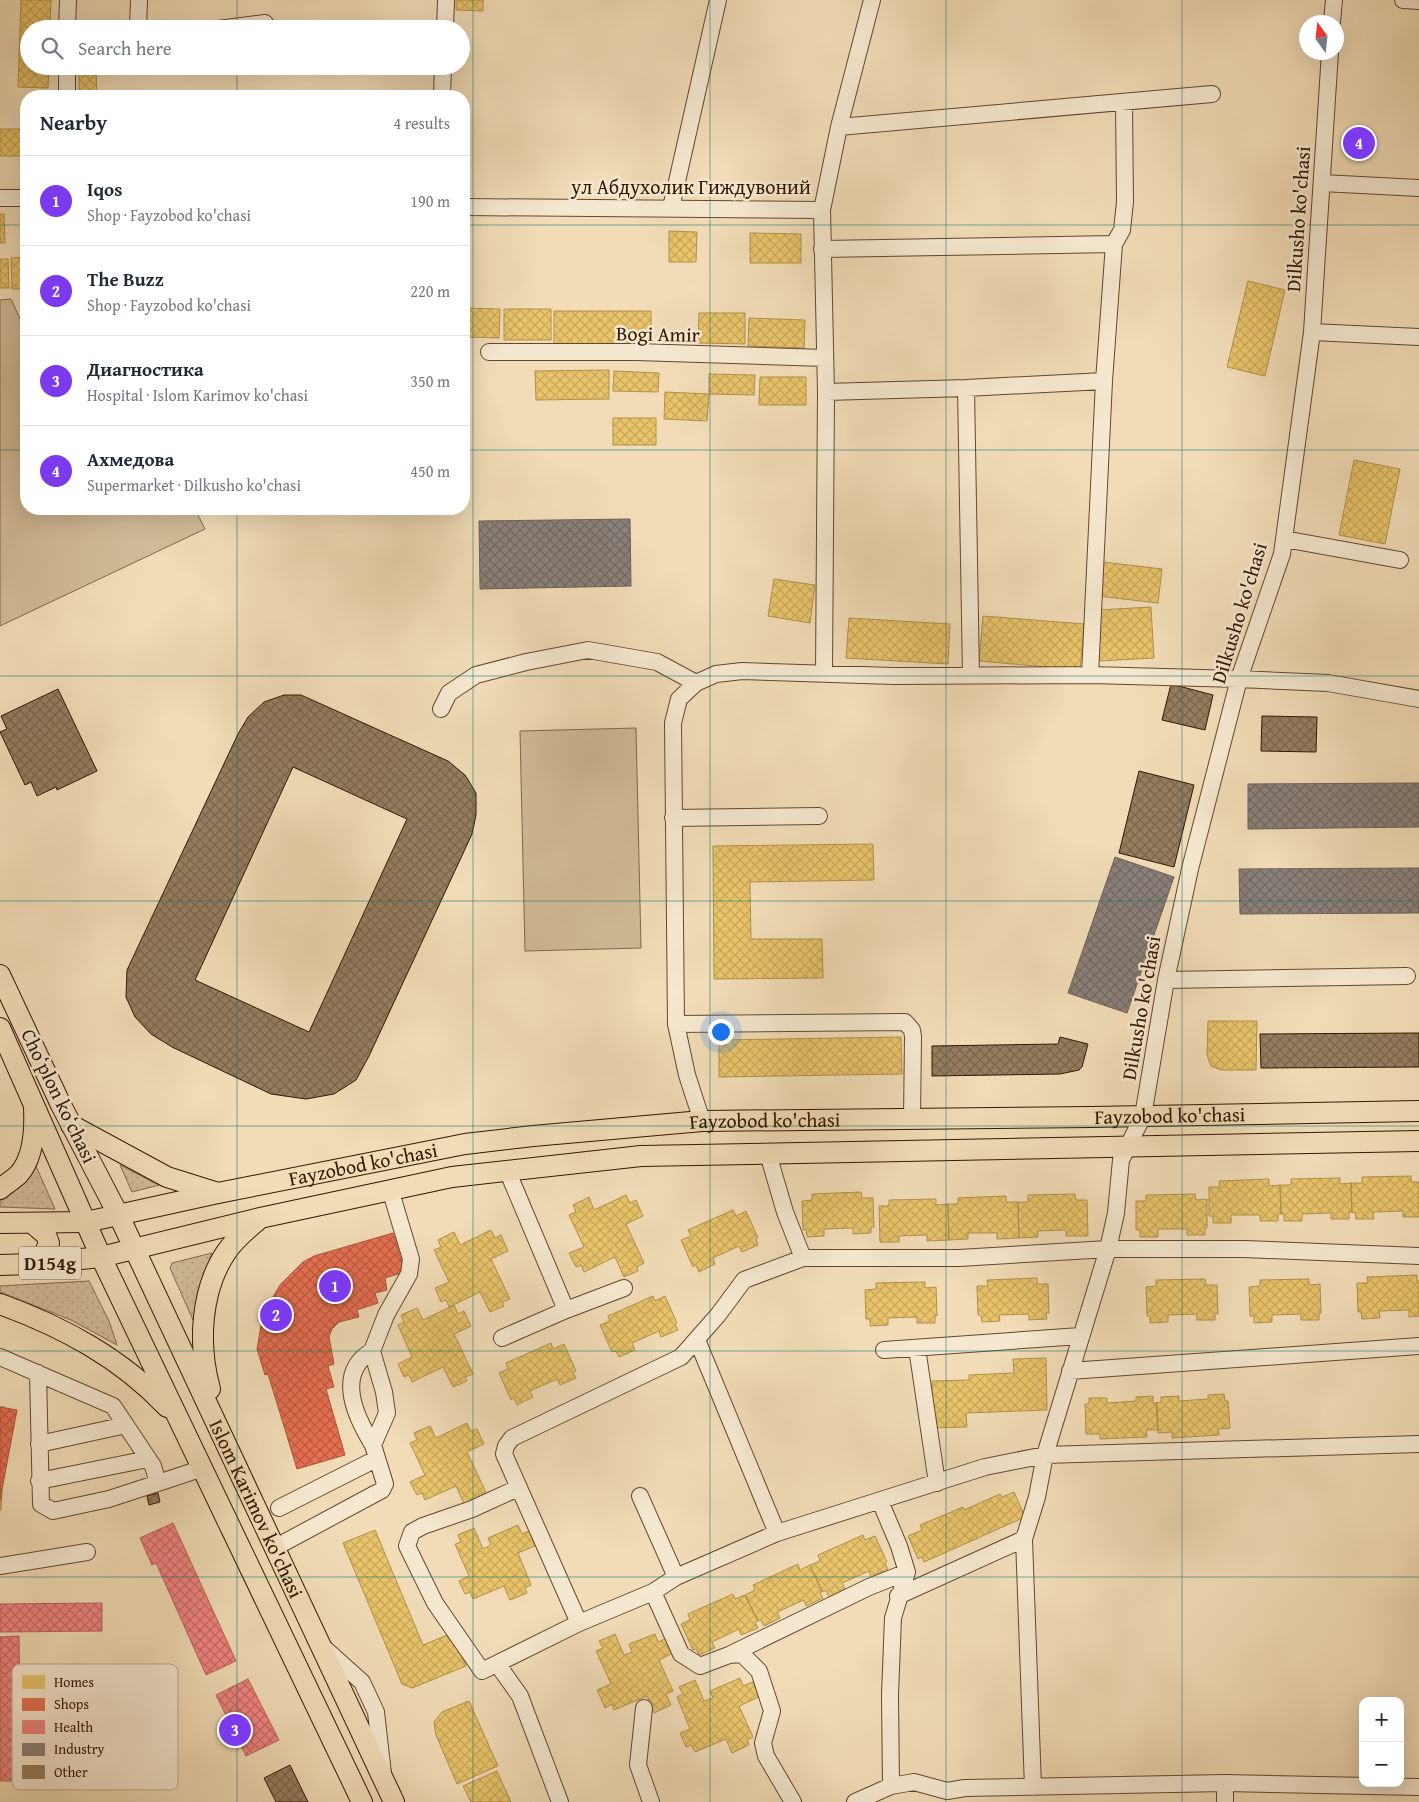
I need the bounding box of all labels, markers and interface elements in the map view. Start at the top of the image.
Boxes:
north arrow [1299,15,1344,60]
search box [20,20,470,75]
icon: search [38,34,66,62]
text: Search here [78,34,172,62]
text: Nearby [40,107,107,138]
text: 4 results [393,111,450,135]
pin: 4 [1343,124,1375,162]
street label: Dilkusho ko'chasi [1278,145,1317,293]
street label: ул Абдухолик Гиждувоний [570,172,811,201]
text: Iqos [87,175,122,203]
text: 1 [52,189,60,213]
text: 190 m [410,189,450,213]
text: Shop · Fayzobod ko'chasi [87,203,251,227]
text: The Buzz [87,265,164,293]
text: 2 [52,279,60,303]
text: 220 m [410,279,450,303]
text: Shop · Fayzobod ko'chasi [87,293,251,317]
street label: Bogi Amir [616,318,700,349]
text: Диагностика [87,355,204,383]
text: 3 [52,369,60,393]
text: 350 m [410,369,450,393]
text: Hospital · Islom Karimov ko'chasi [87,383,308,407]
text: Ахмедова [87,445,174,473]
text: 4 [52,459,60,483]
text: 450 m [410,459,450,483]
text: Supermarket · Dilkusho ko'chasi [87,473,301,497]
street label: Dilkusho ko'chasi [1203,538,1274,687]
street label: Dilkusho ko'chasi [1114,933,1168,1082]
your location [708,1019,734,1045]
street label: Choʻplon koʻchasi [14,1024,105,1168]
street label: Fayzobod ko'chasi [1094,1099,1246,1131]
street label: Fayzobod ko'chasi [688,1105,841,1136]
street label: Fayzobod ko'chasi [286,1135,440,1193]
road number: D154g [19,1246,81,1280]
pin: 1 [319,1267,351,1305]
pin: 2 [260,1296,292,1334]
street label: Islom Karimov ko'chasi [202,1414,311,1603]
legend [12,1664,178,1790]
text: Homes [54,1672,94,1692]
text: Shops [54,1694,89,1714]
map controls [1359,1697,1404,1787]
button: + [1359,1697,1404,1742]
pin: 3 [219,1711,251,1749]
text: Health [54,1717,93,1737]
text: Industry [54,1739,104,1759]
button: − [1359,1742,1404,1787]
text: Other [54,1762,88,1782]

